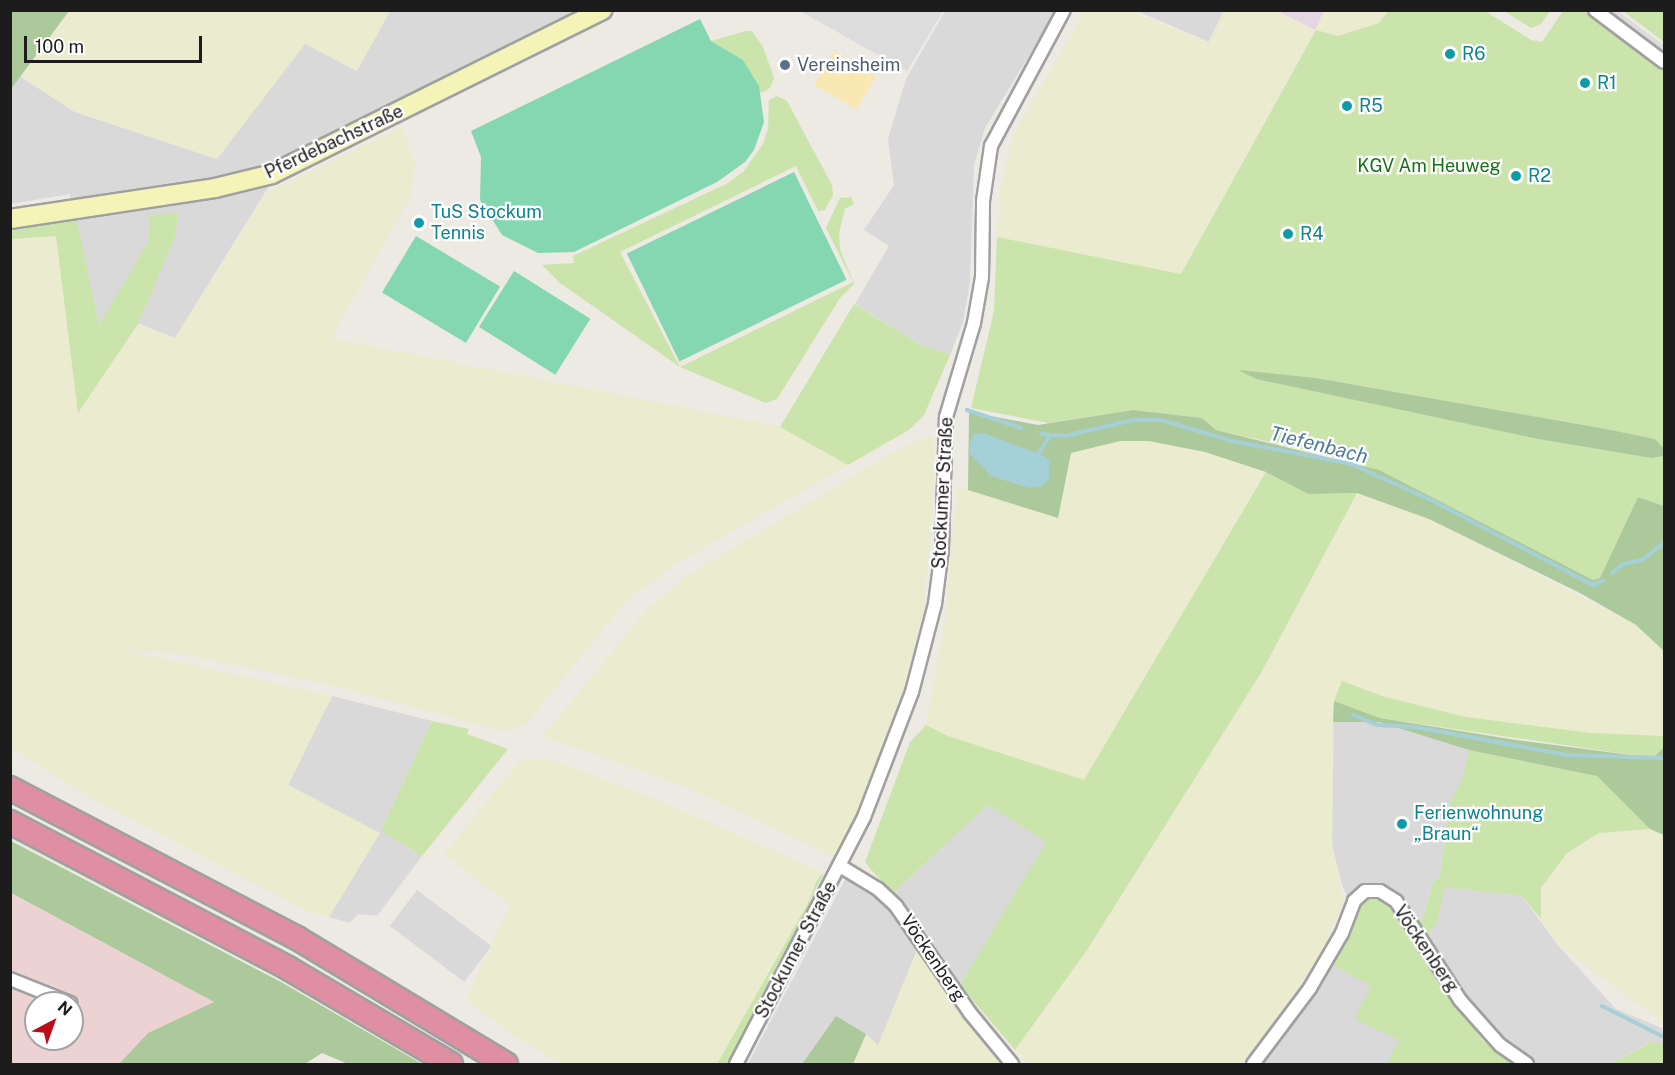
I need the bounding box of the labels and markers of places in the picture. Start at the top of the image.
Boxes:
place label: R6 [1462,43,1485,65]
marker: R6 [1443,47,1457,61]
place label: Vereinsheim [797,54,900,76]
marker: Vereinsheim [778,58,792,72]
place label: R1 [1597,72,1617,94]
marker: R1 [1578,76,1592,90]
place label: R5 [1359,95,1383,117]
marker: R5 [1340,99,1354,113]
place label: R2 [1528,165,1551,187]
marker: R2 [1509,169,1523,183]
place label: TuS Stockum Tennis [431,202,542,244]
marker: TuS Stockum Tennis [412,216,426,230]
place label: R4 [1300,223,1323,245]
marker: R4 [1281,227,1295,241]
place label: Ferienwohnung „Braun“ [1414,803,1543,846]
marker: Ferienwohnung „Braun“ [1395,817,1409,831]

